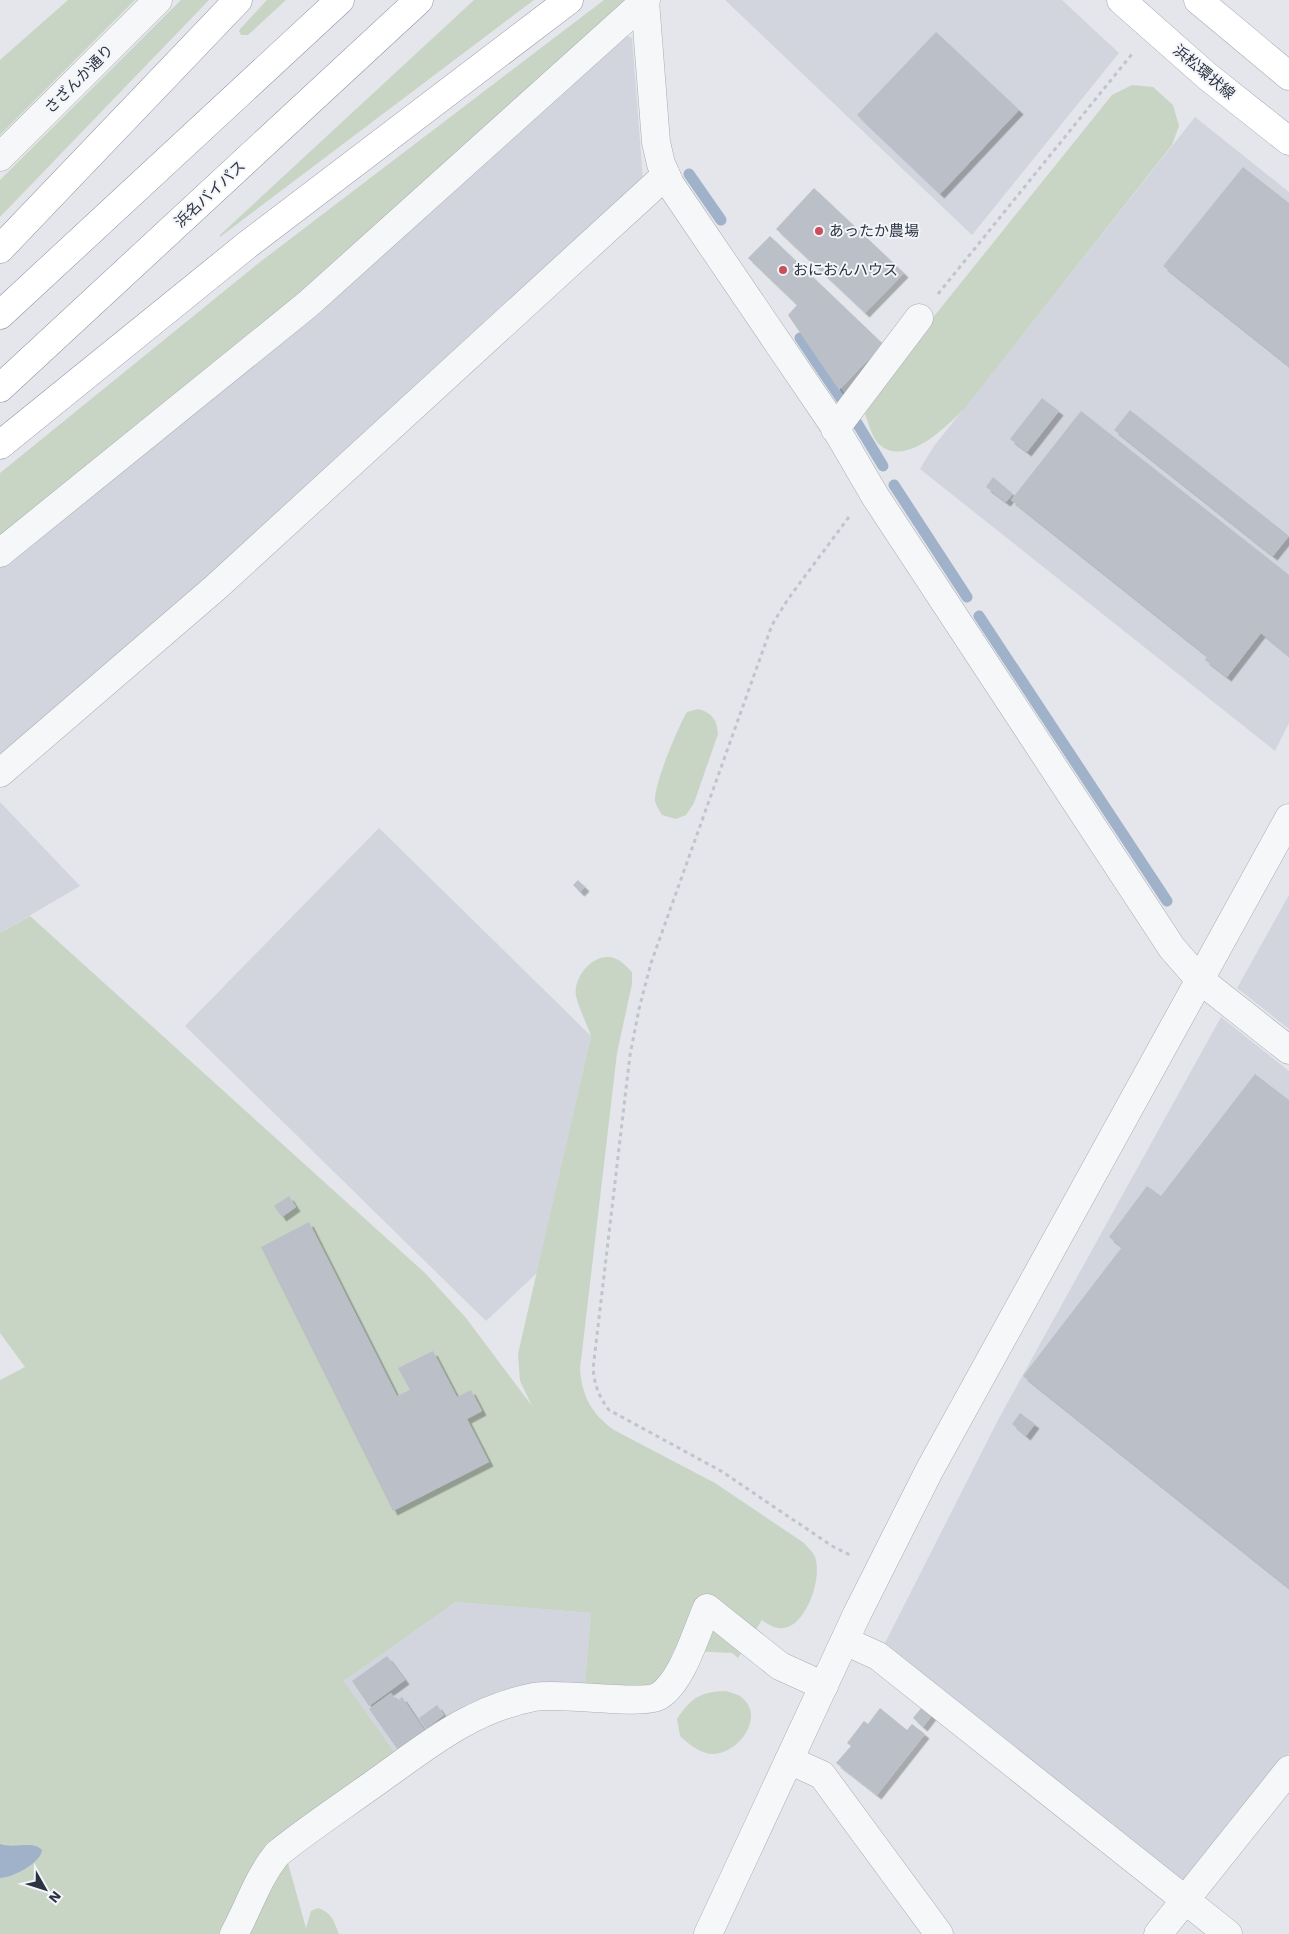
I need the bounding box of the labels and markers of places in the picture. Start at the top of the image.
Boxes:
place label: あったか農場 [829,222,919,240]
marker: あったか農場 [813,225,825,237]
place label: おにおんハウス [793,261,898,279]
marker: おにおんハウス [777,264,789,276]

